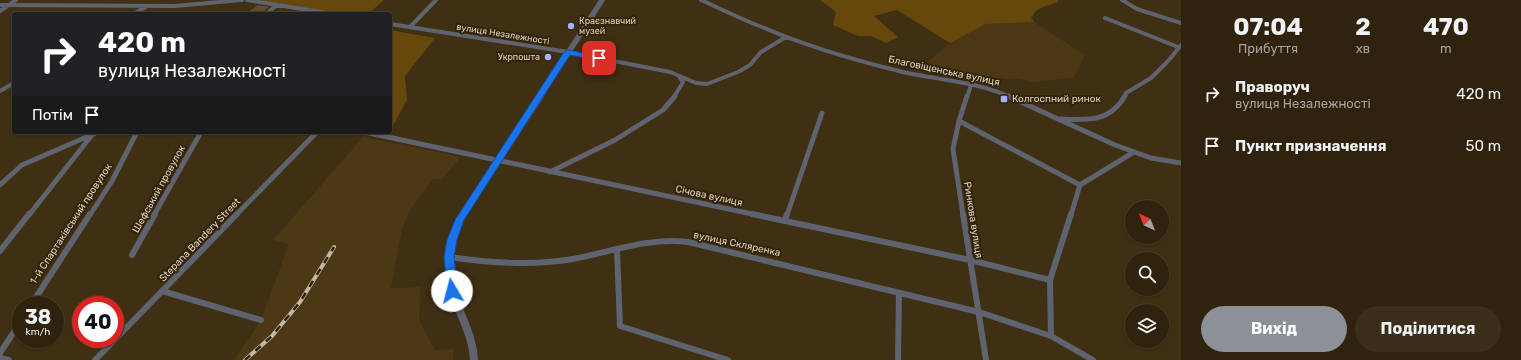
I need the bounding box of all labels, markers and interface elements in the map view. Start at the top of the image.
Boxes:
text: 07:04 [1233,13,1303,41]
text: 2 [1355,13,1371,41]
text: 470 [1423,13,1469,41]
place label: Краєзнавчий музей [579,16,636,36]
marker: Краєзнавчий музей [566,21,576,31]
street label: вулиця Незалежності [456,22,550,46]
text: 420 m [98,26,186,59]
icon: right [32,28,84,80]
pin [582,41,616,75]
text: Прибуття [1238,41,1298,56]
text: хв [1356,41,1370,56]
text: m [1440,41,1452,56]
icon: arrive [588,47,610,69]
place label: Укрпошта [498,52,540,62]
marker: Укрпошта [543,52,553,62]
street label: Благовіщенська вулиця [887,53,1001,89]
text: вулиця Незалежності [98,60,286,82]
text: Праворуч [1235,78,1310,96]
icon: right [1201,83,1223,105]
text: 420 m [1456,85,1501,103]
place label: Колгоспний ринок [1012,93,1102,105]
marker: Колгоспний ринок [999,94,1009,104]
text: вулиця Незалежності [1235,96,1371,111]
icon: arrive [81,104,103,126]
text: Потім [32,106,73,124]
icon: arrive [1201,135,1223,157]
text: Пункт призначення [1235,137,1387,155]
text: 50 m [1466,137,1501,155]
street label: Шефський провулок [130,143,188,235]
street label: 1-й Спартаківський провулок [27,161,115,287]
street label: Ринкова вулиця [961,181,985,259]
street label: Січова вулиця [674,183,744,209]
street label: Stepana Bandery Street [157,196,243,284]
north arrow [1125,200,1169,244]
map controls [1125,200,1169,348]
street label: вулиця Скляренка [692,229,782,259]
button: search [1125,252,1169,296]
position arrow [431,270,473,312]
speed limit sign: 40 [72,296,124,348]
button: layers [1125,304,1169,348]
text: 38 [25,305,51,329]
button: Вихід [1201,306,1347,352]
button: Поділитися [1355,306,1501,352]
text: km/h [26,326,50,338]

